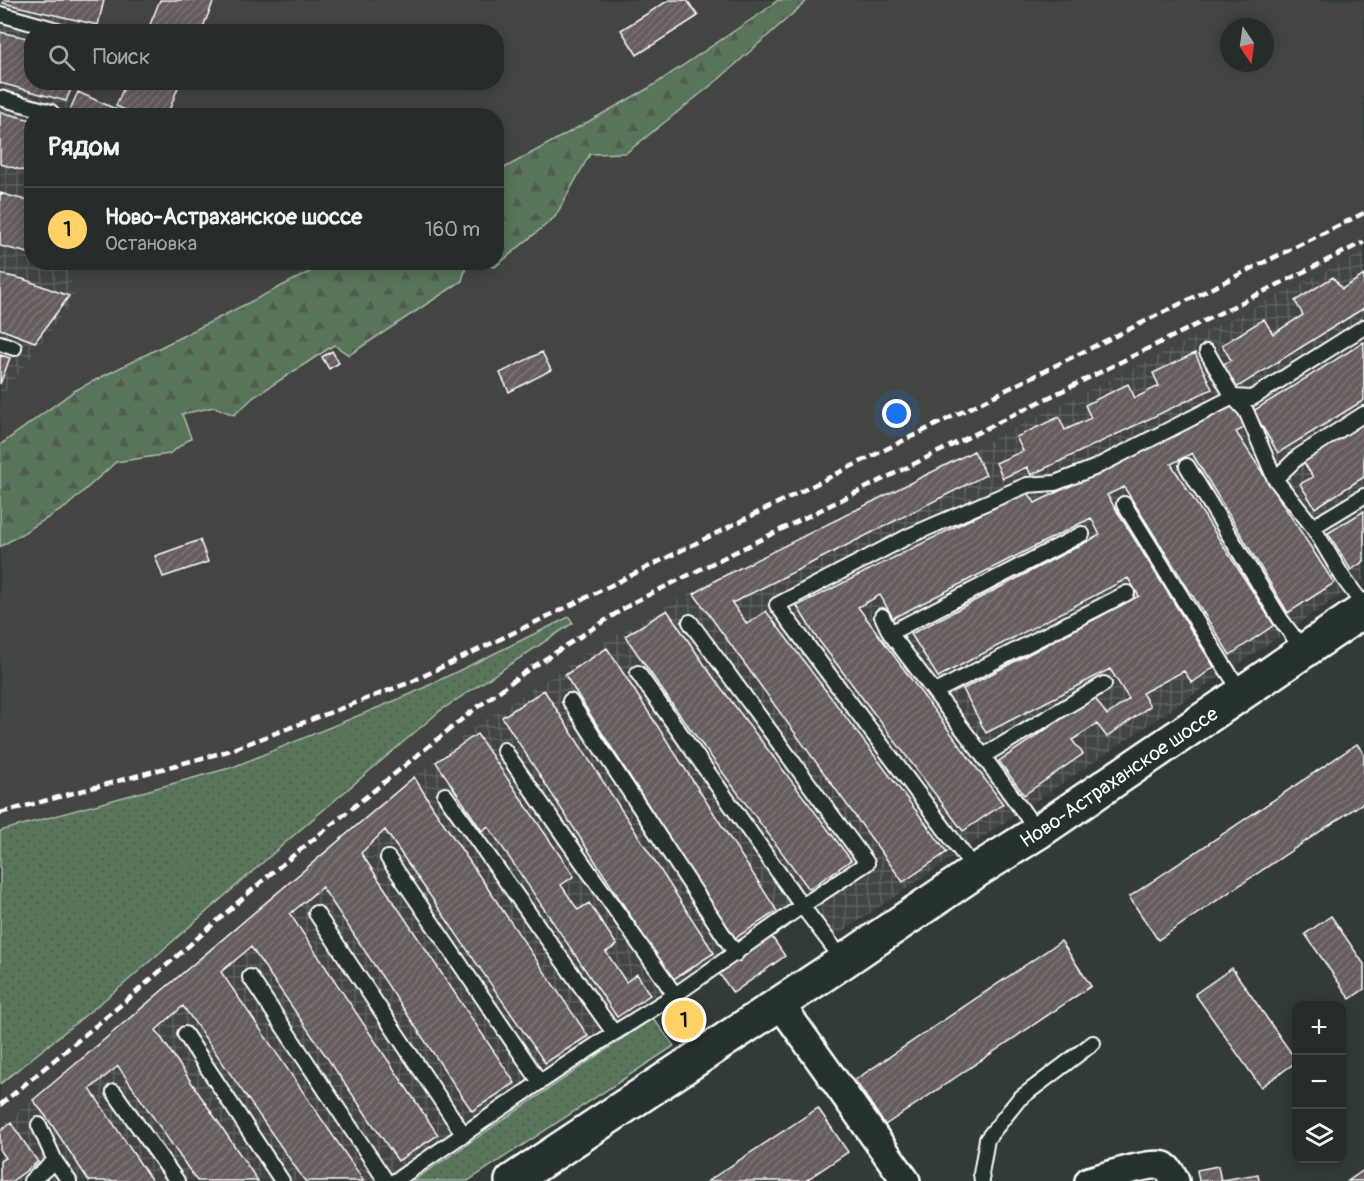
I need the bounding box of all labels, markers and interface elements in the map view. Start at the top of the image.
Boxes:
north arrow [1220,18,1274,72]
search box [24,24,504,90]
icon: search [45,41,78,74]
text: Поиск [93,43,150,71]
text: Рядом [48,131,120,163]
text: Ново-Астраханское шоссе [105,203,362,231]
text: 1 [64,217,71,242]
text: 160 m [425,217,480,242]
text: Остановка [105,231,197,256]
your location [882,399,911,428]
street label: Ново-Астраханское шоссе [1015,701,1223,853]
pin: 1 [664,998,704,1042]
map controls [1292,1001,1346,1163]
button: + [1292,1001,1346,1055]
button: − [1292,1055,1346,1109]
button: layers [1292,1109,1346,1163]

